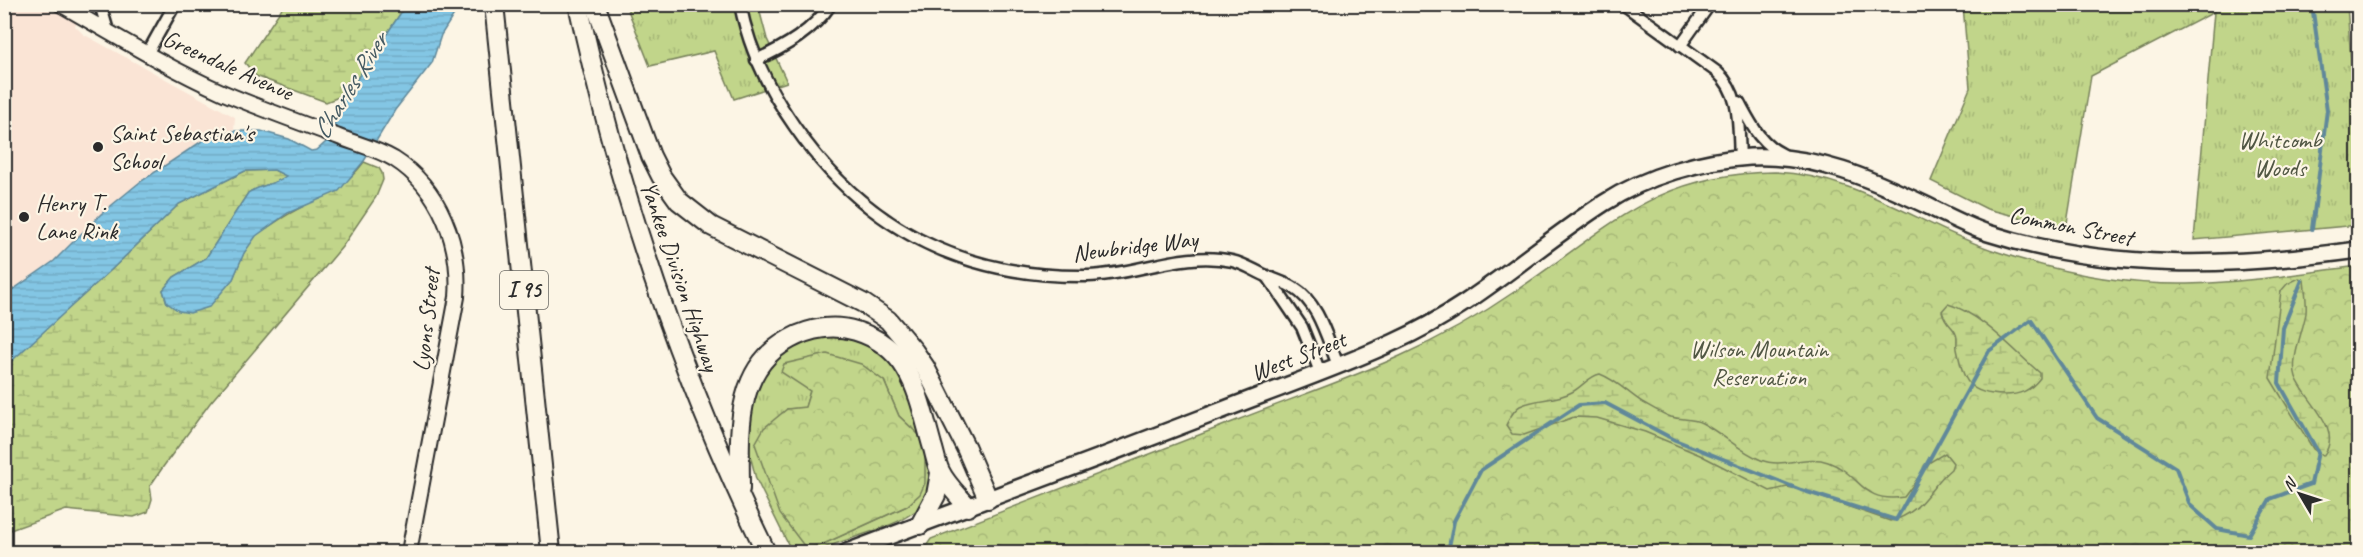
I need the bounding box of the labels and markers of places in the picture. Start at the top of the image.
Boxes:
place label: Saint Sebastian's School [110,118,256,176]
marker: Saint Sebastian's School [91,140,105,154]
place label: Henry T. Lane Rink [36,188,119,246]
marker: Henry T. Lane Rink [17,210,31,224]

